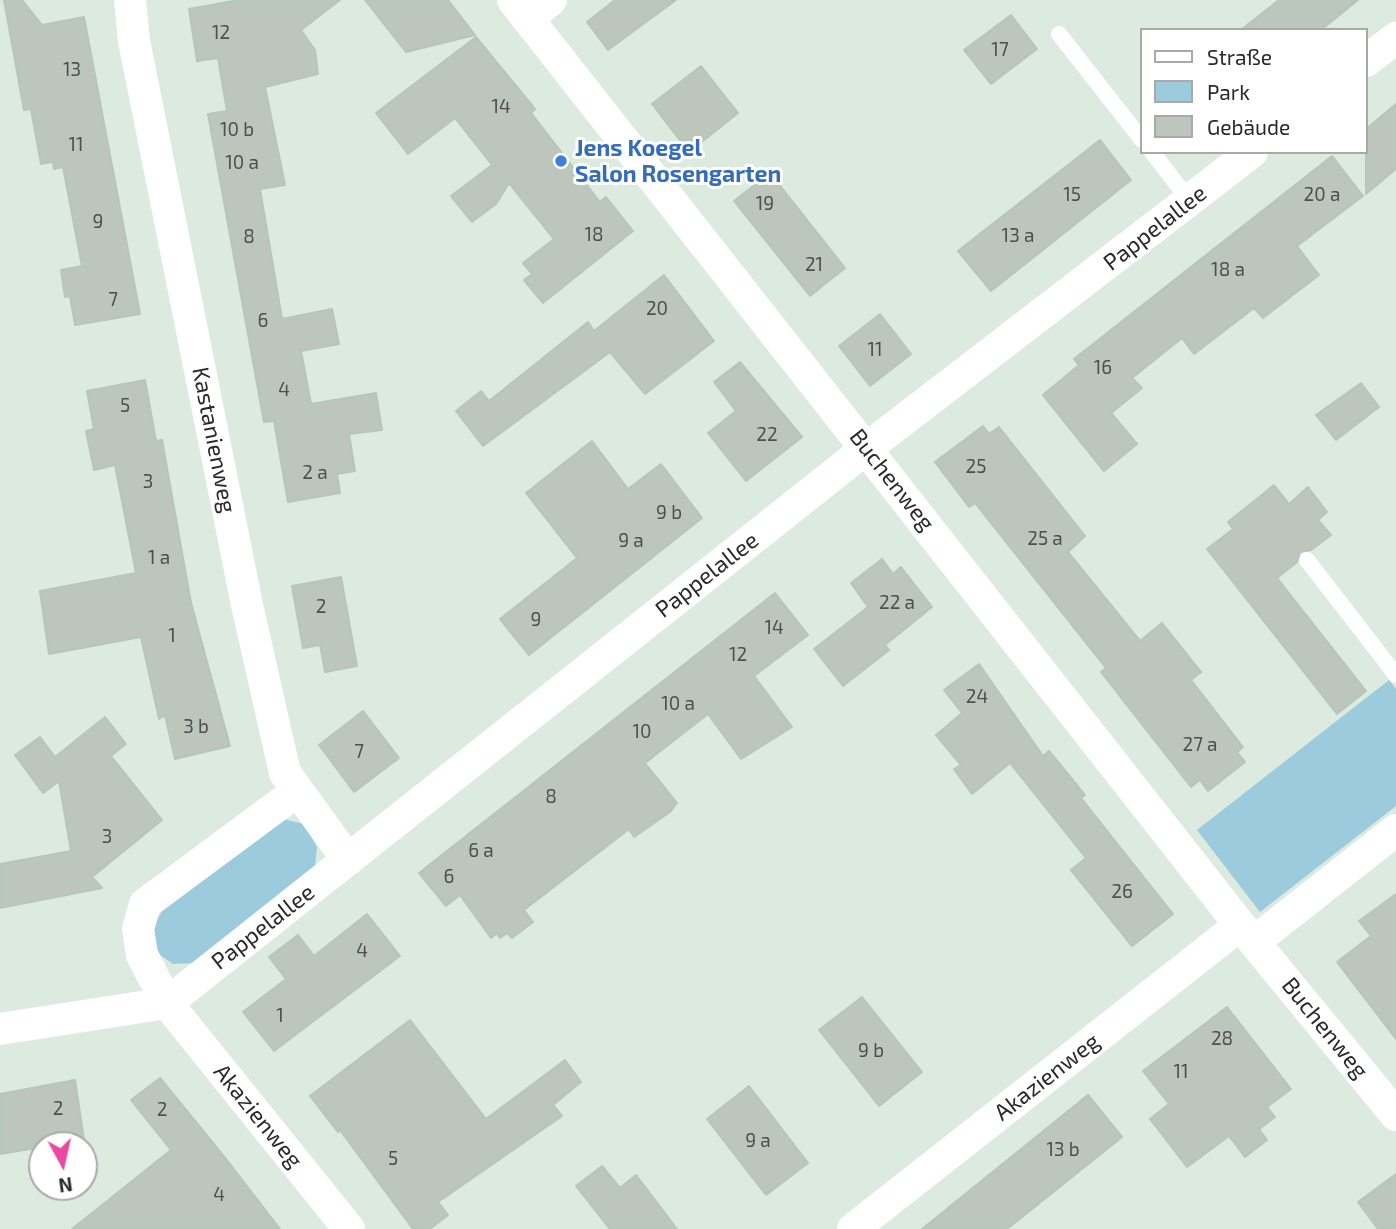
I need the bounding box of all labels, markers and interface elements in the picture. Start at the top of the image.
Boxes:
house number: 12 [212,22,230,44]
legend [1140,28,1368,154]
house number: 17 [991,39,1009,61]
text: Straße [1207,44,1272,69]
house number: 13 [63,59,81,81]
text: Park [1207,79,1250,104]
house number: 14 [491,96,511,118]
text: Gebäude [1207,114,1290,139]
house number: 10 b [220,119,254,141]
house number: 11 [68,134,84,156]
place label: Jens Koegel Salon Rosengarten [575,134,781,188]
house number: 10 a [225,152,259,174]
marker: Jens Koegel Salon Rosengarten [553,153,569,169]
street label: Pappelallee [1098,179,1212,277]
house number: 15 [1063,184,1081,206]
house number: 20 a [1304,184,1340,206]
house number: 19 [756,193,774,215]
house number: 9 [93,211,103,233]
house number: 18 [584,224,604,246]
house number: 13 a [1002,225,1034,247]
house number: 8 [243,226,255,248]
house number: 21 [805,254,823,276]
house number: 18 a [1211,259,1245,281]
house number: 7 [108,289,118,311]
house number: 20 [646,298,668,320]
house number: 6 [258,310,268,332]
house number: 11 [867,339,883,361]
house number: 16 [1094,357,1112,379]
street label: Kastanienweg [186,365,242,515]
house number: 4 [278,379,290,401]
house number: 5 [120,395,130,417]
house number: 22 [756,424,778,446]
street label: Buchenweg [844,424,940,536]
house number: 25 [966,456,986,478]
house number: 2 a [302,462,328,484]
house number: 3 [143,471,153,493]
house number: 9 b [656,502,682,524]
street label: Pappelallee [650,526,764,624]
house number: 25 a [1027,528,1063,550]
house number: 9 a [618,530,644,552]
house number: 1 a [148,547,170,569]
house number: 22 a [879,592,915,614]
house number: 2 [316,596,326,618]
house number: 9 [531,609,541,631]
house number: 14 [764,617,784,639]
house number: 1 [168,625,176,647]
house number: 12 [729,644,747,666]
house number: 24 [966,686,988,708]
house number: 10 a [661,693,695,715]
house number: 3 b [183,716,209,738]
house number: 10 [632,721,652,743]
house number: 27 a [1182,734,1218,756]
house number: 7 [354,741,364,763]
house number: 8 [545,786,557,808]
house number: 3 [102,826,112,848]
house number: 6 a [468,840,494,862]
house number: 6 [444,866,454,888]
street label: Pappelallee [206,878,320,976]
house number: 26 [1111,881,1133,903]
house number: 4 [356,940,368,962]
street label: Buchenweg [1276,972,1374,1084]
house number: 1 [276,1005,284,1027]
street label: Akazienweg [989,1027,1105,1127]
house number: 28 [1211,1028,1233,1050]
house number: 9 b [858,1040,884,1062]
street label: Akazienweg [208,1058,308,1174]
house number: 11 [1173,1061,1189,1083]
house number: 2 [53,1098,63,1120]
house number: 2 [157,1099,167,1121]
house number: 9 a [745,1130,771,1152]
north arrow [28,1131,98,1201]
house number: 13 b [1046,1139,1080,1161]
house number: 5 [388,1148,398,1170]
text: N [57,1173,74,1198]
house number: 4 [213,1184,225,1206]

